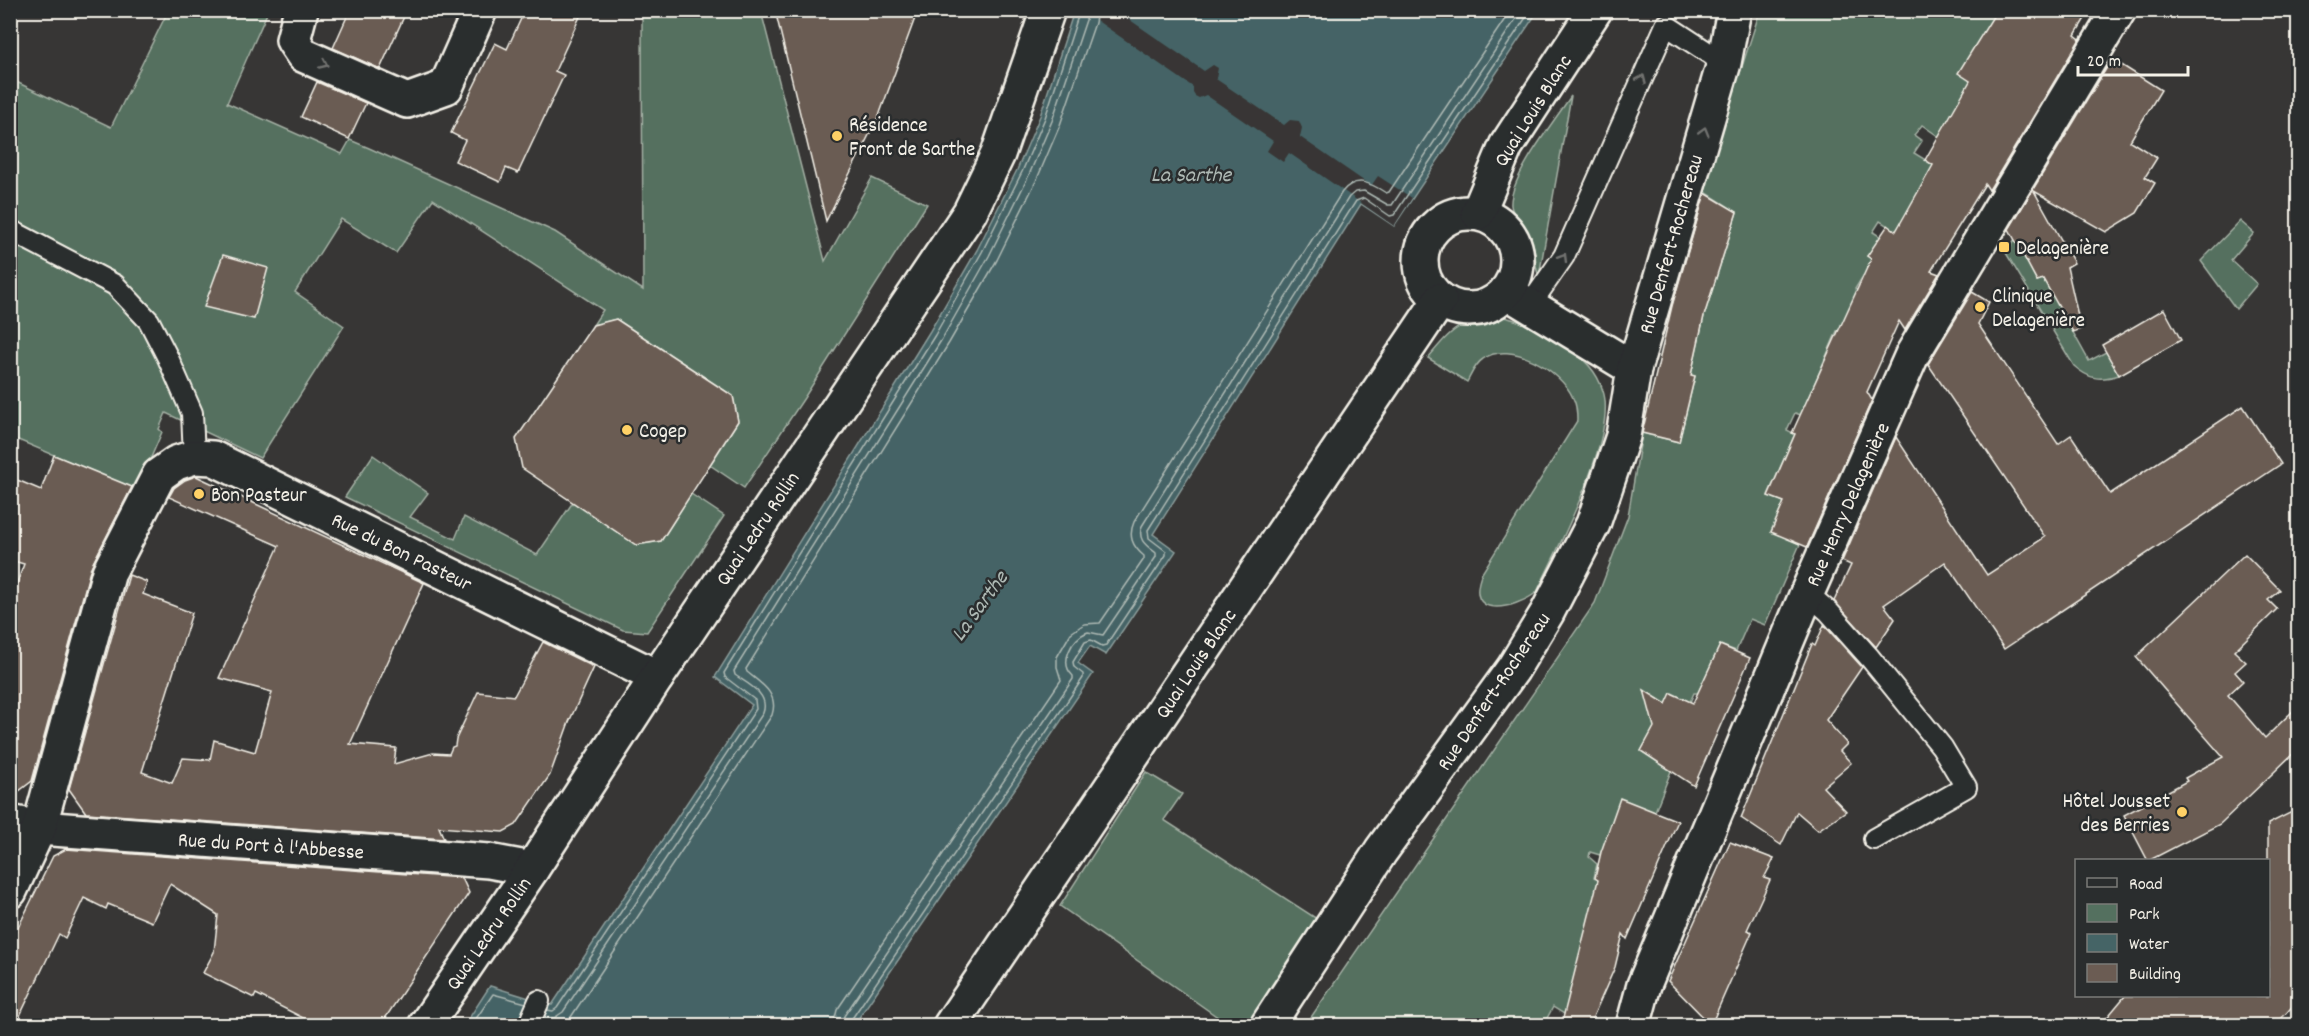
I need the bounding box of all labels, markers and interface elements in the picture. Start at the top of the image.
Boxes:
scale bar [2078,39,2188,77]
street label: Quai Louis Blanc [1488,50,1581,173]
text: 20 m [2087,50,2121,75]
one-way arrow [318,57,329,69]
one-way arrow [1635,74,1647,85]
place label: Résidence Front de Sarthe [849,112,975,166]
one-way arrow [1697,126,1709,137]
marker: Résidence Front de Sarthe [830,129,844,143]
street label: Rue Denfert-Rochereau [1633,152,1713,338]
water label: La Sarthe [1151,161,1233,192]
place label: Delagenière [2016,235,2109,265]
marker: Delagenière [1997,240,2011,254]
one-way arrow [1556,253,1567,263]
place label: Clinique Delagenière [1992,283,2085,337]
marker: Clinique Delagenière [1973,300,1987,314]
place label: Cogep [639,418,687,448]
street label: Rue Henry Delagenière [1800,418,1899,592]
marker: Cogep [620,423,634,437]
street label: Quai Ledru Rollin [710,466,809,593]
place label: Bon Pasteur [211,482,307,512]
marker: Bon Pasteur [192,487,206,501]
street label: Rue du Bon Pasteur [325,507,476,601]
water label: La Sarthe [945,564,1018,649]
street label: Quai Louis Blanc [1149,604,1245,726]
street label: Rue Denfert-Rochereau [1431,607,1560,778]
place label: Hôtel Jousset des Berries [2062,788,2170,842]
marker: Hôtel Jousset des Berries [2175,805,2189,819]
street label: Rue du Port à l'Abbesse [177,827,365,869]
legend [2075,859,2270,997]
street label: Quai Ledru Rollin [440,872,541,997]
text: Road [2129,873,2163,898]
text: Park [2129,903,2160,928]
text: Water [2129,933,2169,958]
text: Building [2129,963,2181,988]

